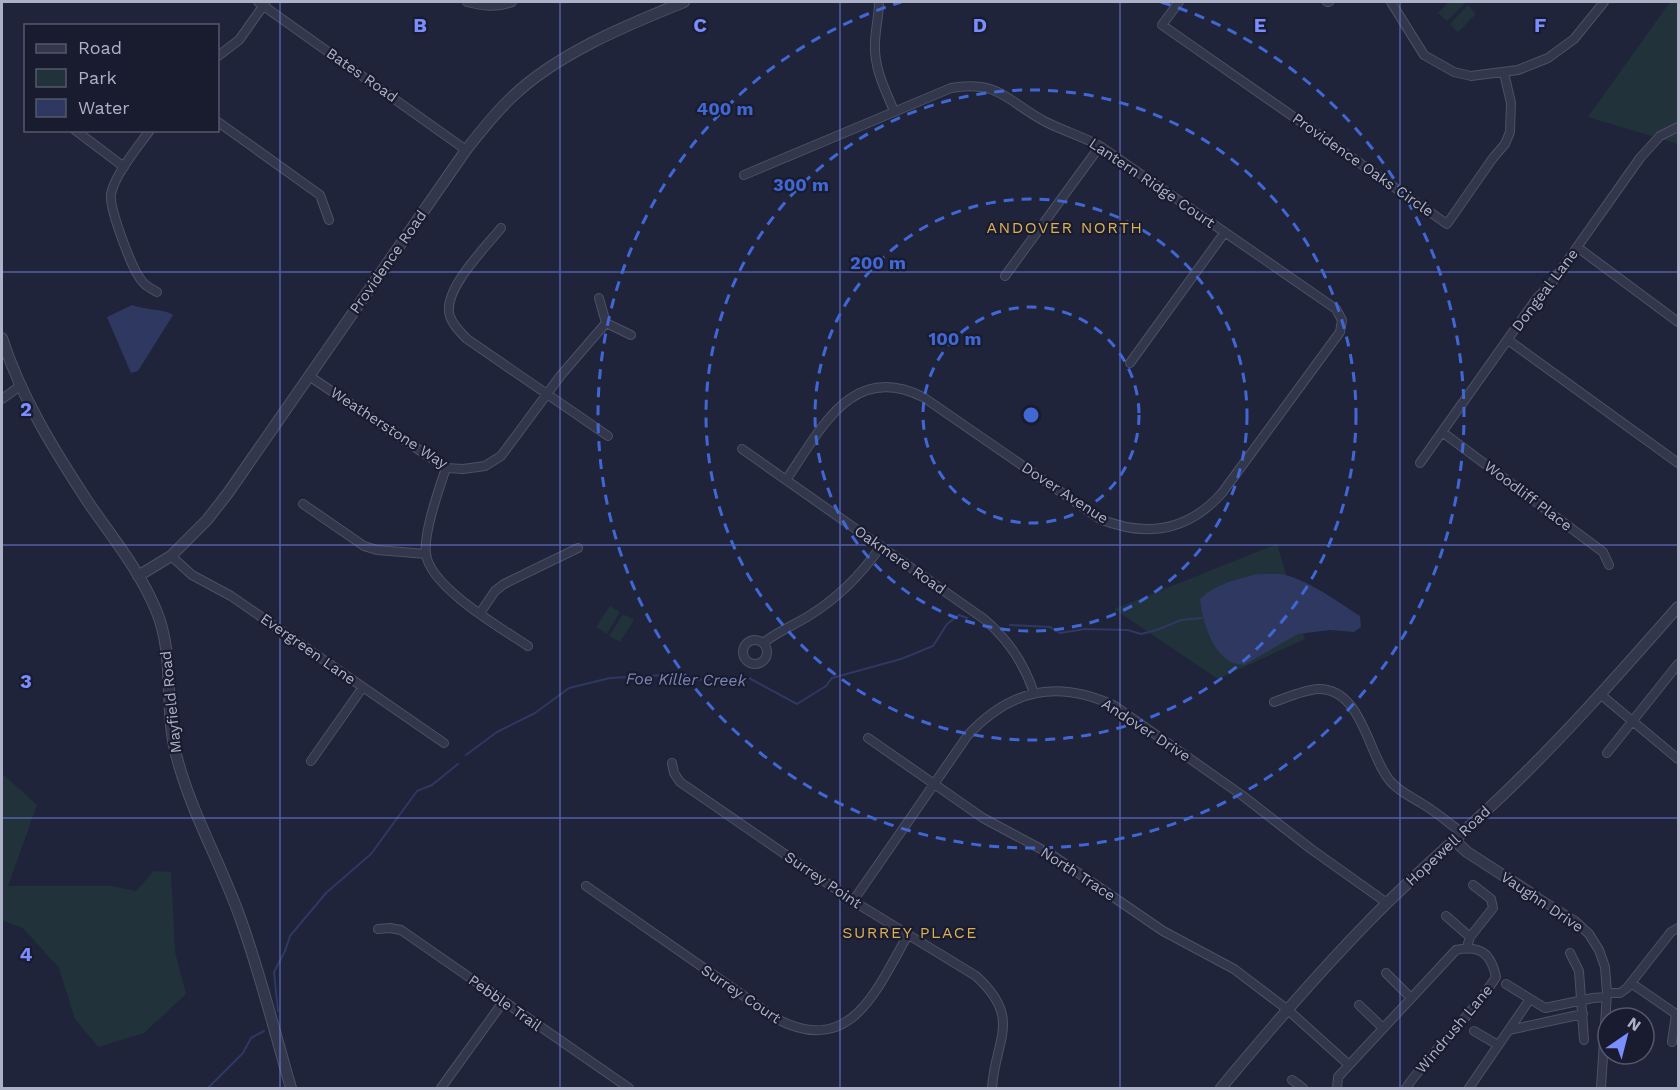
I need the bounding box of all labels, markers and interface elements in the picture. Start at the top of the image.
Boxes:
text: B [413,13,427,37]
text: C [693,13,707,37]
text: D [973,13,987,37]
text: E [1254,13,1266,37]
text: F [1534,13,1546,37]
legend [24,24,219,132]
text: Road [78,37,122,58]
street label: Bates Road [323,44,401,106]
text: Park [78,67,117,88]
text: Water [78,97,130,118]
text: 400 m [697,98,753,119]
street label: Providence Oaks Circle [1289,109,1437,221]
street label: Lantern Ridge Court [1086,134,1219,232]
text: 300 m [773,174,829,195]
street label: Providence Road [346,207,430,317]
district label: ANDOVER NORTH [986,218,1144,237]
street label: Dongeal Lane [1508,245,1582,335]
text: 200 m [850,252,906,273]
text: 100 m [928,328,982,349]
street label: Weatherstone Way [327,383,451,473]
text: 2 [20,397,32,421]
centre of rings [1021,405,1041,425]
street label: Woodliff Place [1480,457,1576,535]
street label: Dover Avenue [1018,458,1112,528]
street label: Oakmere Road [851,522,949,598]
street label: Evergreen Lane [257,609,359,689]
street label: Mayfield Road [157,650,185,754]
text: 3 [20,669,32,693]
water label: Foe Killer Creek [626,669,748,690]
street label: Andover Drive [1098,695,1194,765]
street label: Hopewell Road [1402,802,1494,890]
street label: North Trace [1037,843,1119,905]
street label: Surrey Point [781,848,866,913]
street label: Vaughn Drive [1497,868,1587,936]
district label: SURREY PLACE [842,923,978,942]
text: 4 [20,942,33,966]
street label: Surrey Court [698,961,785,1028]
street label: Pebble Trail [465,971,545,1035]
street label: Windrush Lane [1412,981,1496,1077]
north arrow [1596,1006,1656,1066]
text: N [1624,1013,1645,1035]

